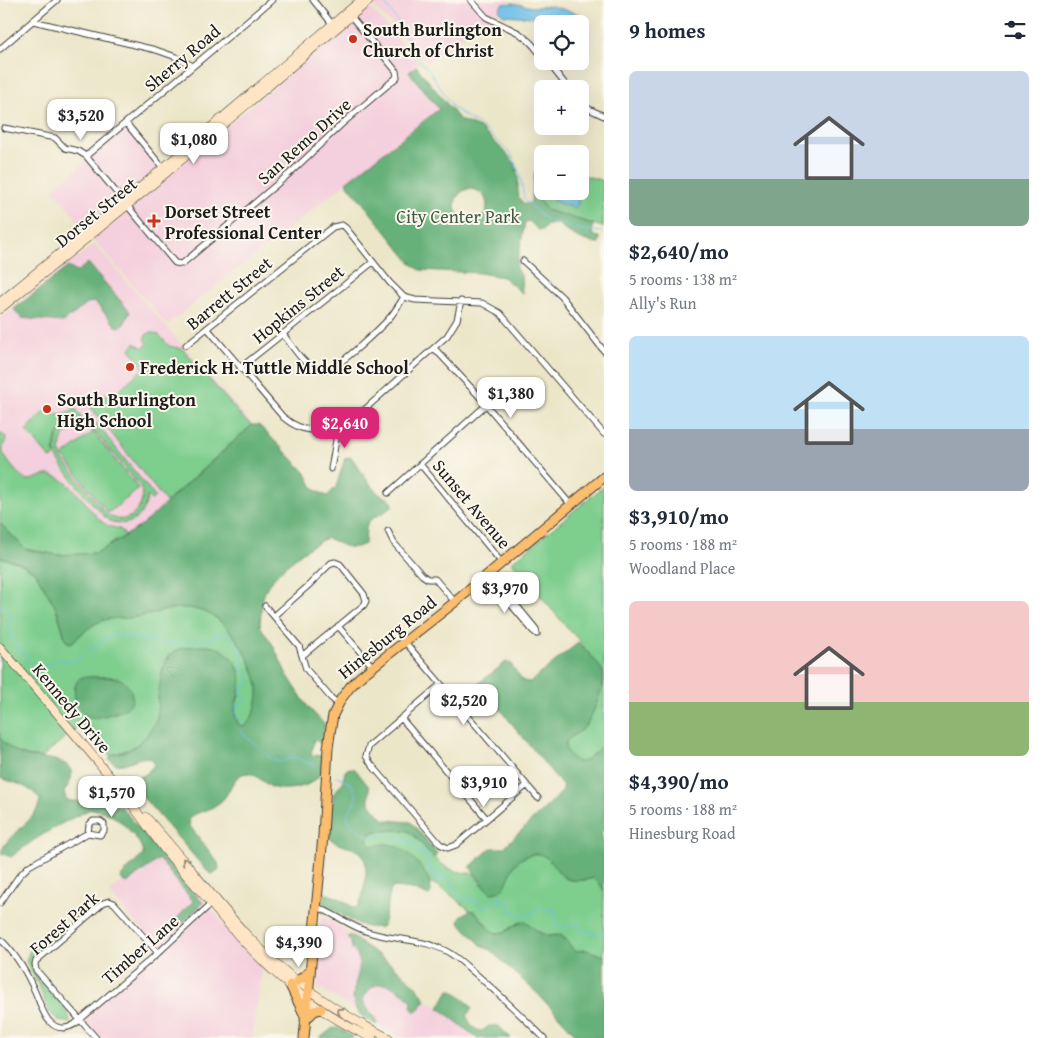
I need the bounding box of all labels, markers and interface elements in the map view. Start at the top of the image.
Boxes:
map controls [534,15,589,200]
button: locate [534,15,589,70]
text: 9 homes [629,15,705,46]
place label: South Burlington Church of Christ [363,16,502,64]
icon: filters [1001,16,1029,44]
street label: Sherry Road [138,18,227,98]
marker: South Burlington Church of Christ [347,33,359,45]
button: + [534,80,589,135]
street label: San Remo Drive [251,91,357,191]
pin: $3,520 [40,98,122,141]
text: $3,520 [58,103,104,127]
icon: home [784,103,874,193]
pin: $1,080 [153,122,235,165]
text: $1,080 [171,127,217,151]
button: − [534,145,589,200]
street label: Dorset Street [49,170,143,254]
place label: Dorset Street Professional Center [165,198,323,246]
park label: City Center Park [396,203,521,230]
marker: Dorset Street Professional Center [147,214,161,228]
text: $2,640/mo [629,236,729,267]
street label: Barrett Street [180,249,278,336]
street label: Hopkins Street [246,258,350,350]
text: 5 rooms · 138 m² [629,267,737,291]
text: Ally's Run [629,291,697,315]
place label: Frederick H. Tuttle Middle School [140,354,409,381]
marker: Frederick H. Tuttle Middle School [124,361,136,373]
icon: home [784,368,874,458]
pin: $1,380 [470,376,552,419]
text: $1,380 [488,381,534,405]
place label: South Burlington High School [57,386,196,434]
marker: South Burlington High School [41,403,53,415]
pin: $2,640 [304,406,386,449]
text: $2,640 [322,411,368,435]
street label: Sunset Avenue [426,453,518,555]
text: $3,910/mo [629,501,729,532]
text: 5 rooms · 188 m² [629,532,737,556]
text: Woodland Place [629,556,735,580]
pin: $3,970 [464,572,546,614]
text: $3,970 [482,576,528,600]
street label: Hinesburg Road [332,589,442,685]
icon: home [784,633,874,723]
street label: Kennedy Drive [26,657,118,759]
pin: $2,520 [423,684,505,726]
text: $2,520 [441,688,487,712]
pin: $3,910 [443,766,525,808]
text: $4,390/mo [629,766,729,797]
text: $3,910 [461,770,507,794]
pin: $1,570 [71,776,153,818]
text: $1,570 [89,780,135,804]
text: 5 rooms · 188 m² [629,797,737,821]
text: Hinesburg Road [629,821,735,845]
one-way arrow [182,858,191,867]
street label: Forest Park [23,884,106,961]
street label: Timber Lane [95,908,185,990]
pin: $4,390 [258,926,340,968]
text: $4,390 [276,930,322,954]
one-way arrow [336,1008,345,1017]

